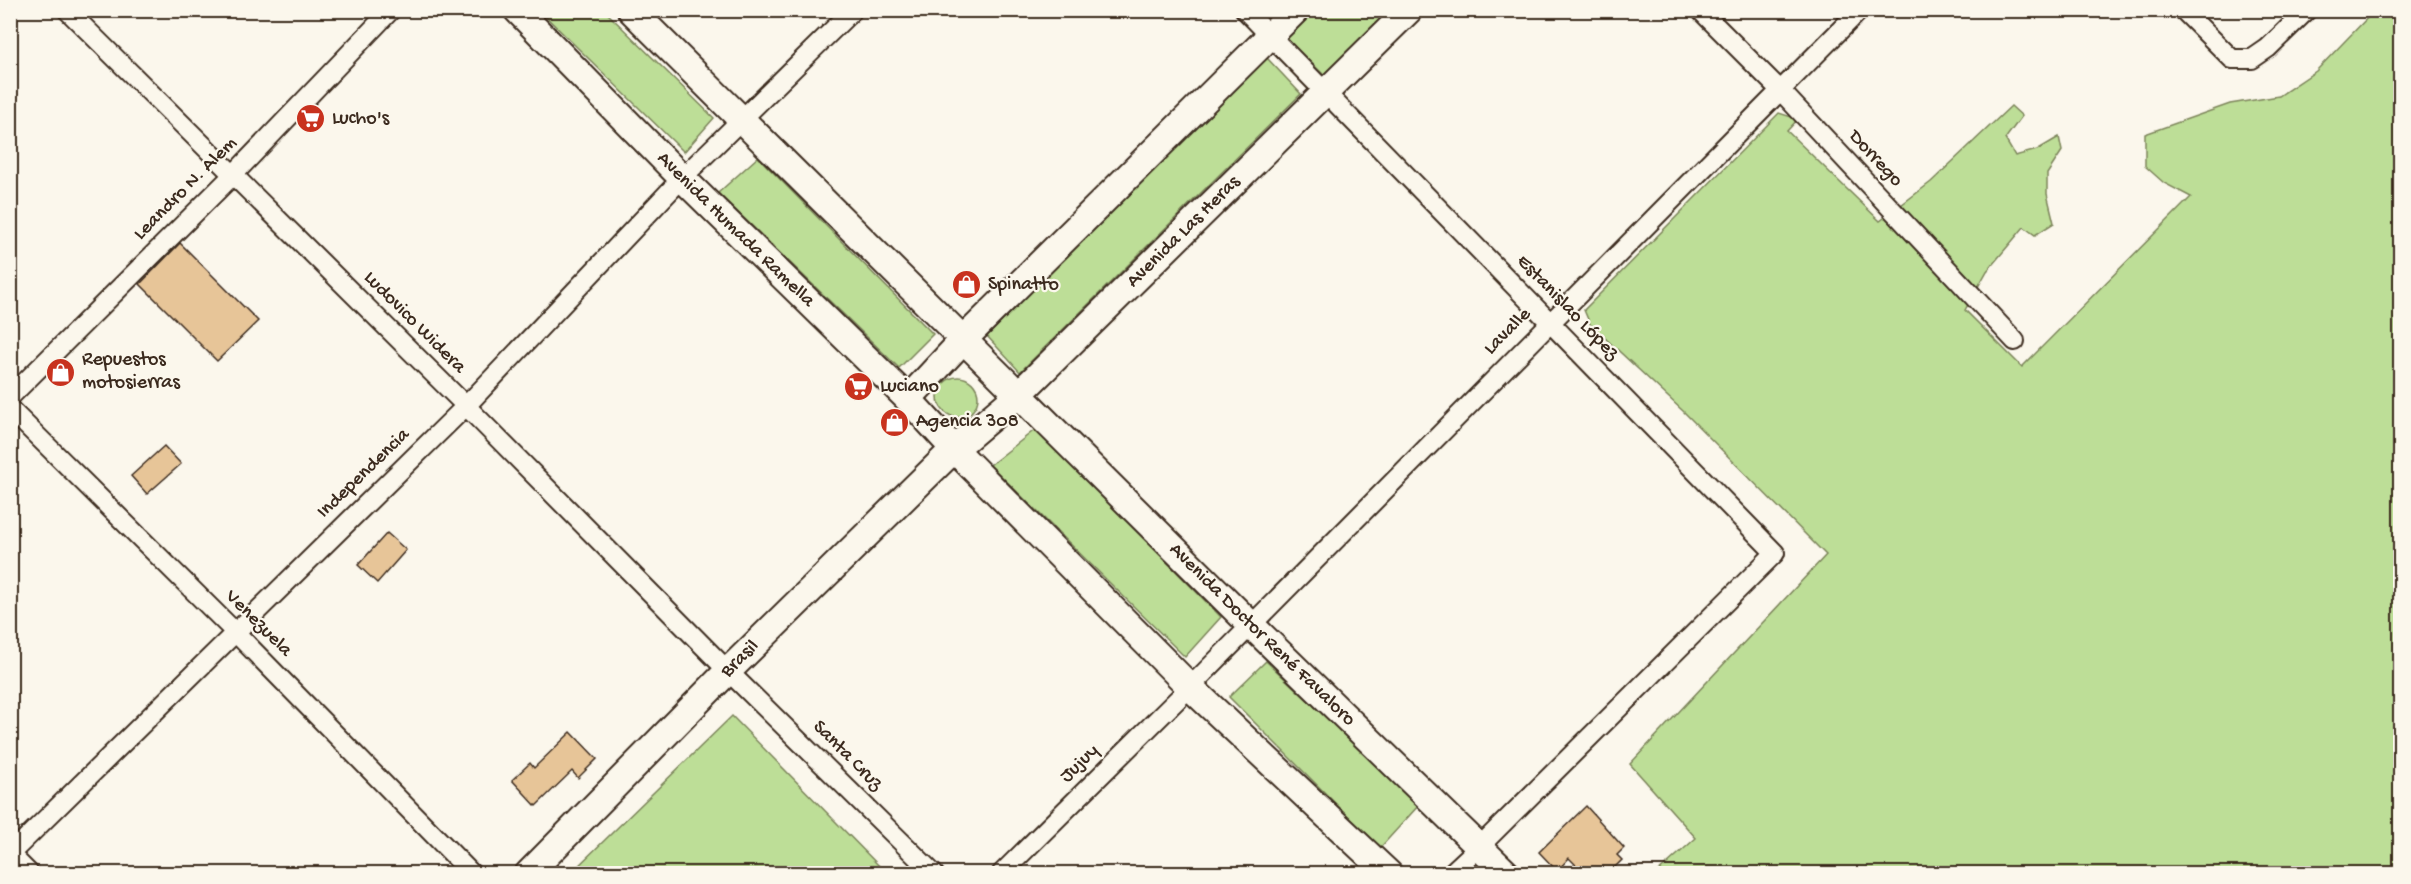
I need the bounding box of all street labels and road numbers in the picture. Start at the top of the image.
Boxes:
street label: Dorrego [1841,124,1907,192]
street label: Leandro N. Alem [129,132,243,246]
street label: Avenida Humada Ramella [652,147,820,313]
street label: Avenida Las Heras [1122,171,1246,293]
street label: Estanislao López [1511,251,1624,366]
street label: Ludovico Widera [358,267,471,380]
street label: Lavalle [1480,303,1537,360]
street label: Independencia [313,423,416,524]
street label: Avenida Doctor René Favaloro [1164,538,1360,731]
street label: Venezuela [219,585,297,663]
street label: Brasil [715,635,764,684]
street label: Santa Cruz [807,716,888,797]
street label: Jujuy [1056,740,1104,788]

